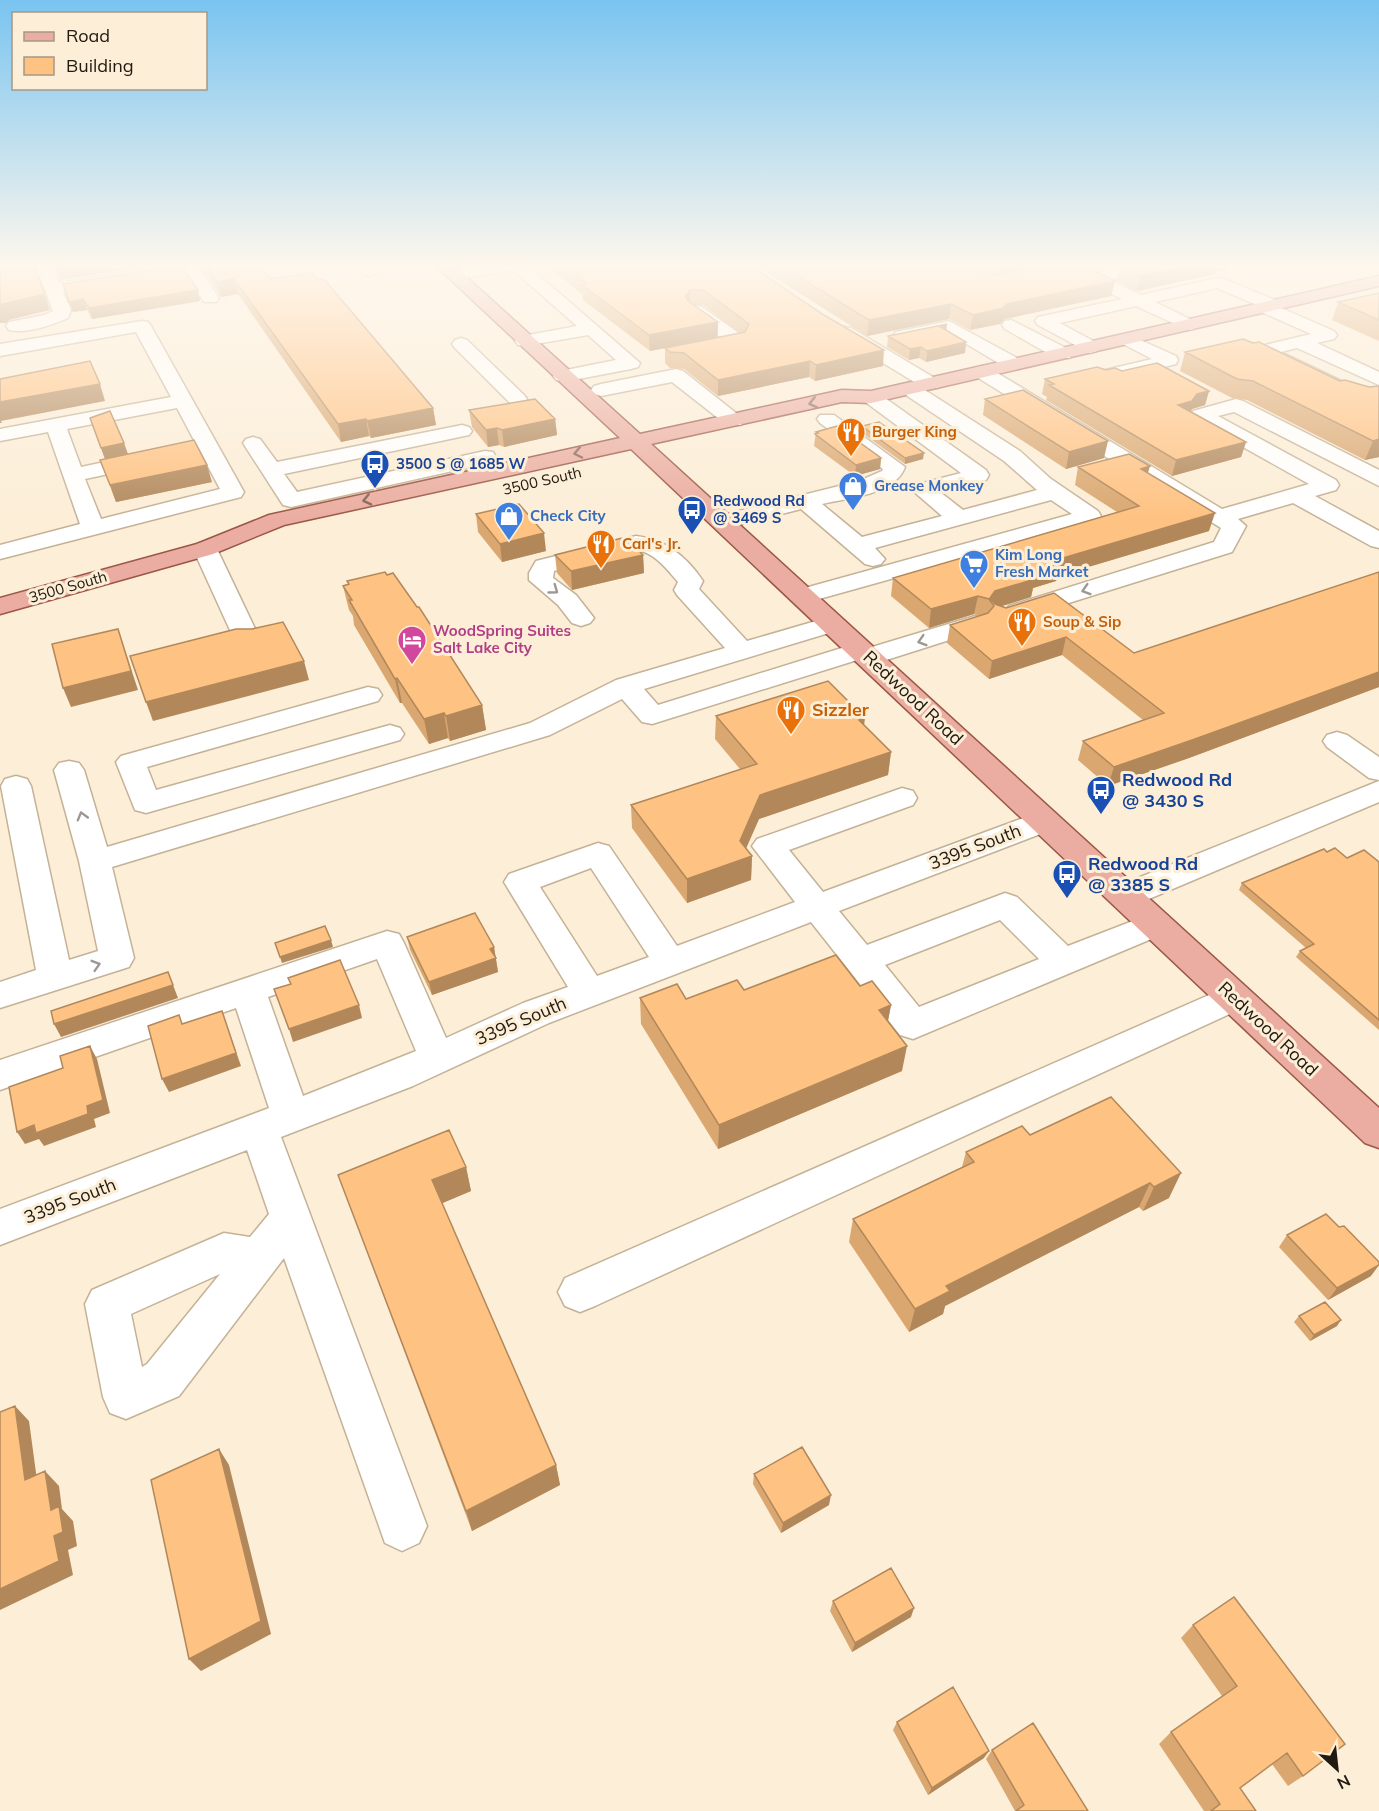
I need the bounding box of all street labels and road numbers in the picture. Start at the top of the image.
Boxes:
street label: 3500 South [501,462,583,499]
street label: 3500 South [27,566,109,607]
street label: Redwood Road [858,645,968,750]
street label: 3395 South [926,818,1024,875]
street label: Redwood Road [1213,976,1323,1081]
street label: 3395 South [472,991,570,1050]
street label: 3395 South [21,1172,119,1229]

